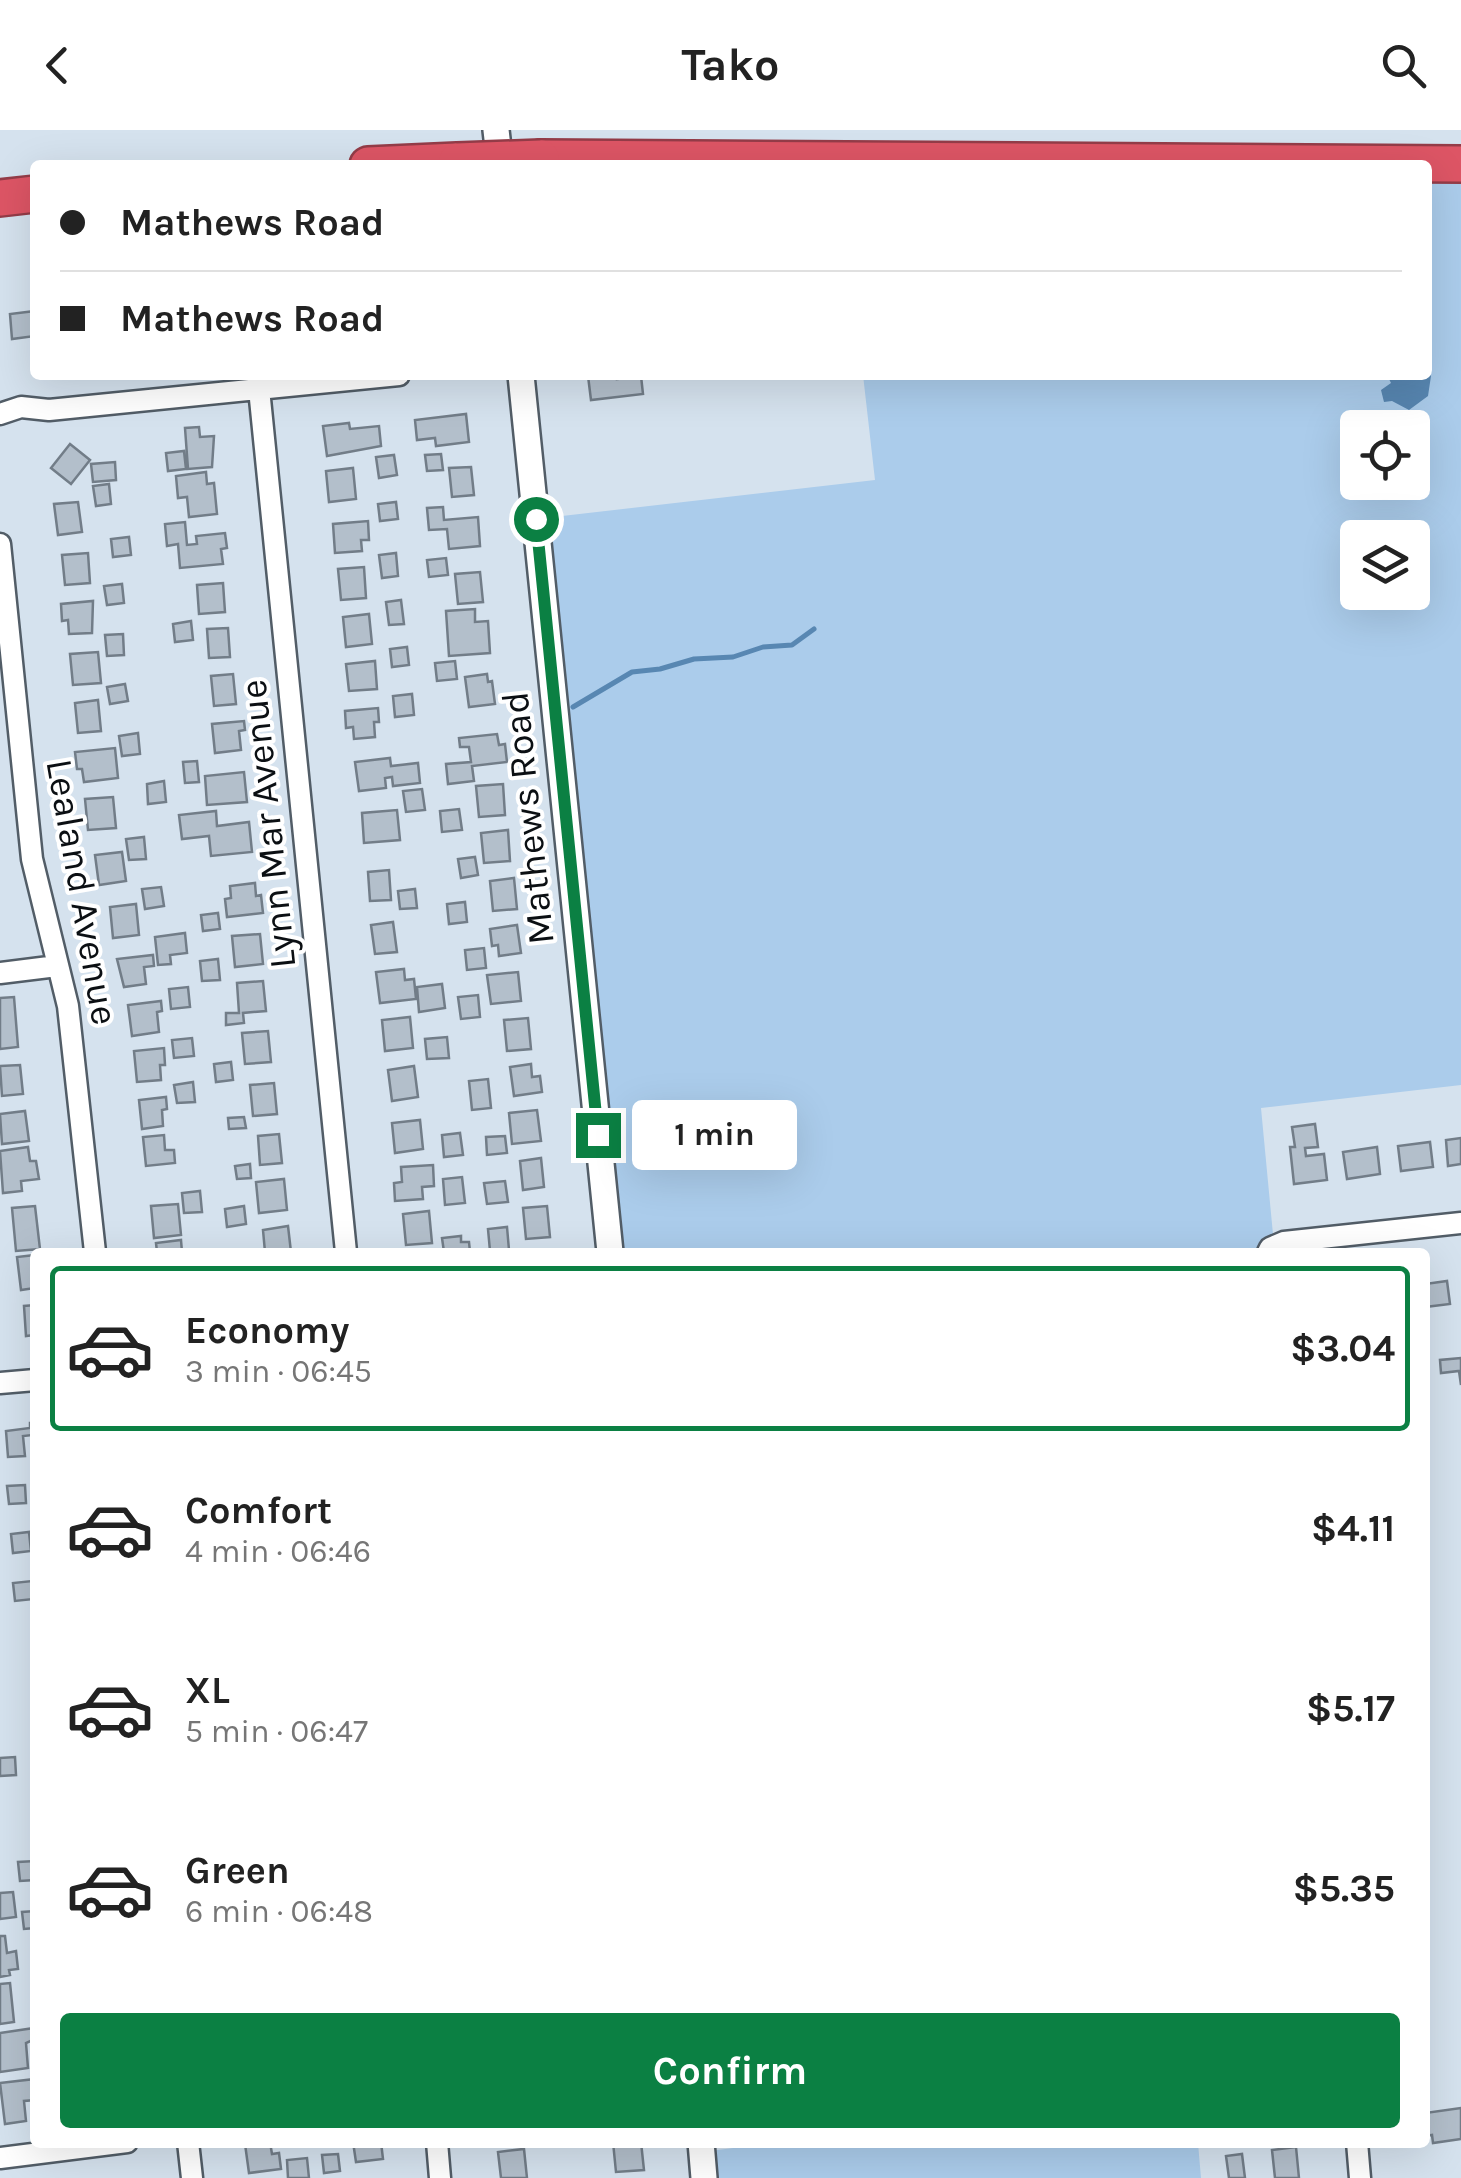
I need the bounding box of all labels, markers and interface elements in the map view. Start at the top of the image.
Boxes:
icon: back [30,38,85,93]
icon: search [1376,38,1431,93]
text: Tako [681,39,780,91]
text: Mathews Road [120,200,384,245]
text: Mathews Road [120,296,384,341]
map controls [1340,410,1430,610]
button: locate [1340,410,1430,500]
route start [514,497,559,542]
button: layers [1340,520,1430,610]
street label: Lynn Mar Avenue [230,677,306,971]
street label: Mathews Road [492,689,564,947]
street label: Lealand Avenue [36,755,128,1029]
callout: 1 min [633,1100,798,1170]
route end [576,1113,621,1158]
text: 1 min [674,1116,755,1153]
icon: car [65,1304,155,1394]
text: Economy [185,1308,349,1353]
text: $3.04 [1290,1326,1395,1371]
text: 3 min · 06:45 [185,1353,372,1390]
icon: car [65,1484,155,1574]
text: Comfort [185,1488,332,1533]
text: $4.11 [1311,1506,1395,1551]
text: 4 min · 06:46 [185,1533,371,1570]
icon: car [65,1664,155,1754]
text: XL [185,1668,230,1713]
text: $5.17 [1306,1686,1395,1731]
text: 5 min · 06:47 [185,1713,368,1750]
icon: car [65,1844,155,1934]
text: Green [185,1848,290,1893]
text: $5.35 [1293,1866,1395,1911]
text: 6 min · 06:48 [185,1893,373,1930]
button: Confirm [60,2013,1400,2128]

